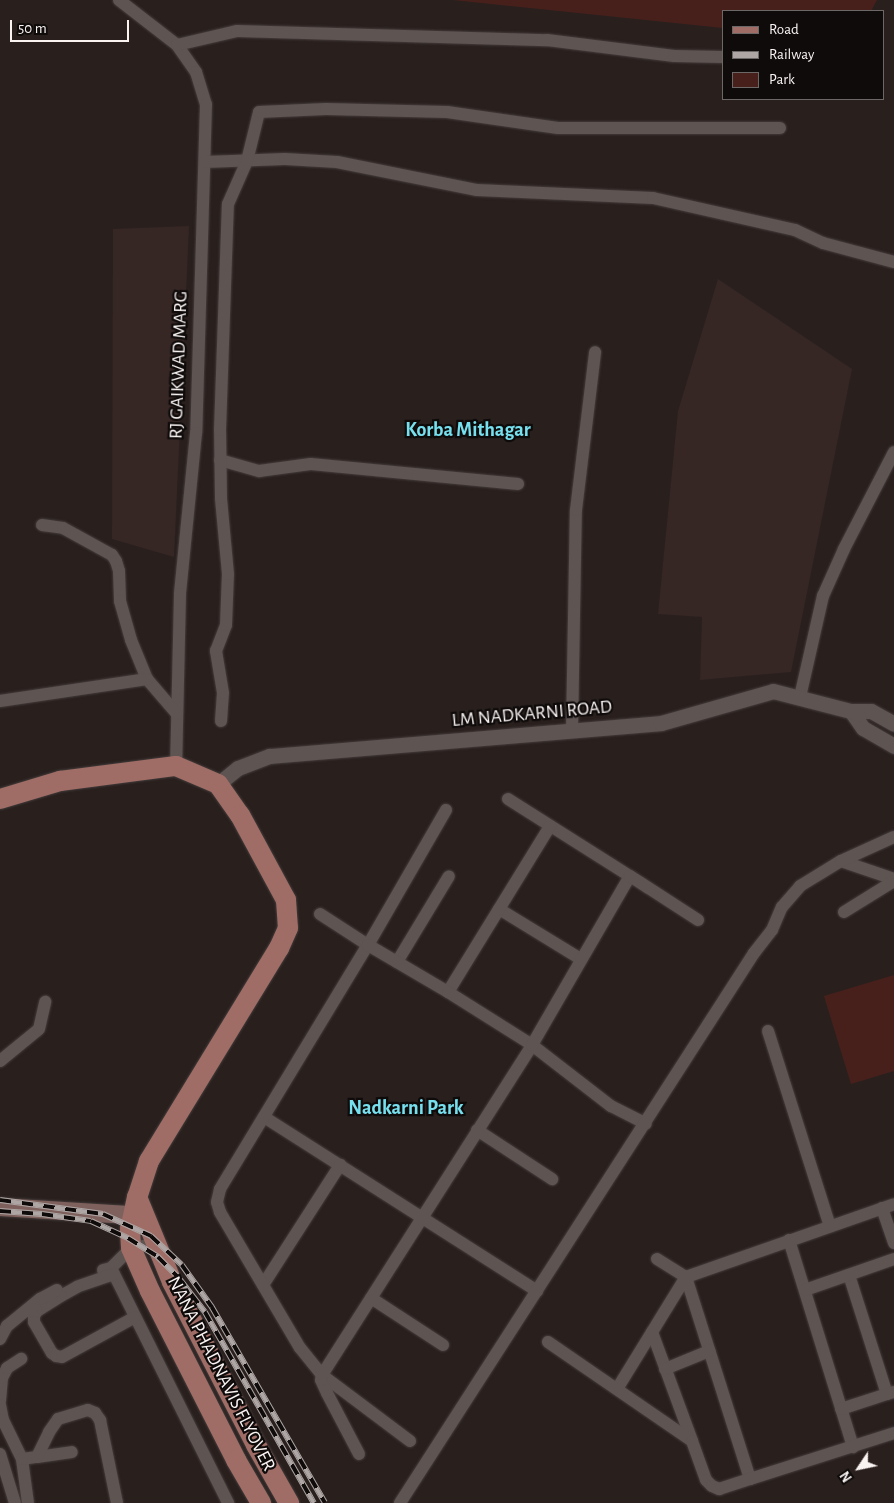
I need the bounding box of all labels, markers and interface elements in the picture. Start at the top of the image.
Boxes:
scale bar [12,10,131,42]
legend [722,10,884,100]
text: 50 m [18,21,47,36]
text: Road [769,22,799,37]
text: Railway [769,47,814,62]
text: Park [769,72,795,87]
street label: RJ GAIKWAD MARG [165,291,193,439]
district label: Korba Mithagar [405,418,531,442]
street label: LM NADKARNI ROAD [451,696,613,732]
district label: Nadkarni Park [348,1096,464,1120]
street label: NANA PHADNAVIS FLYOVER [162,1273,280,1475]
north arrow [834,1443,884,1493]
text: N [838,1468,855,1484]

